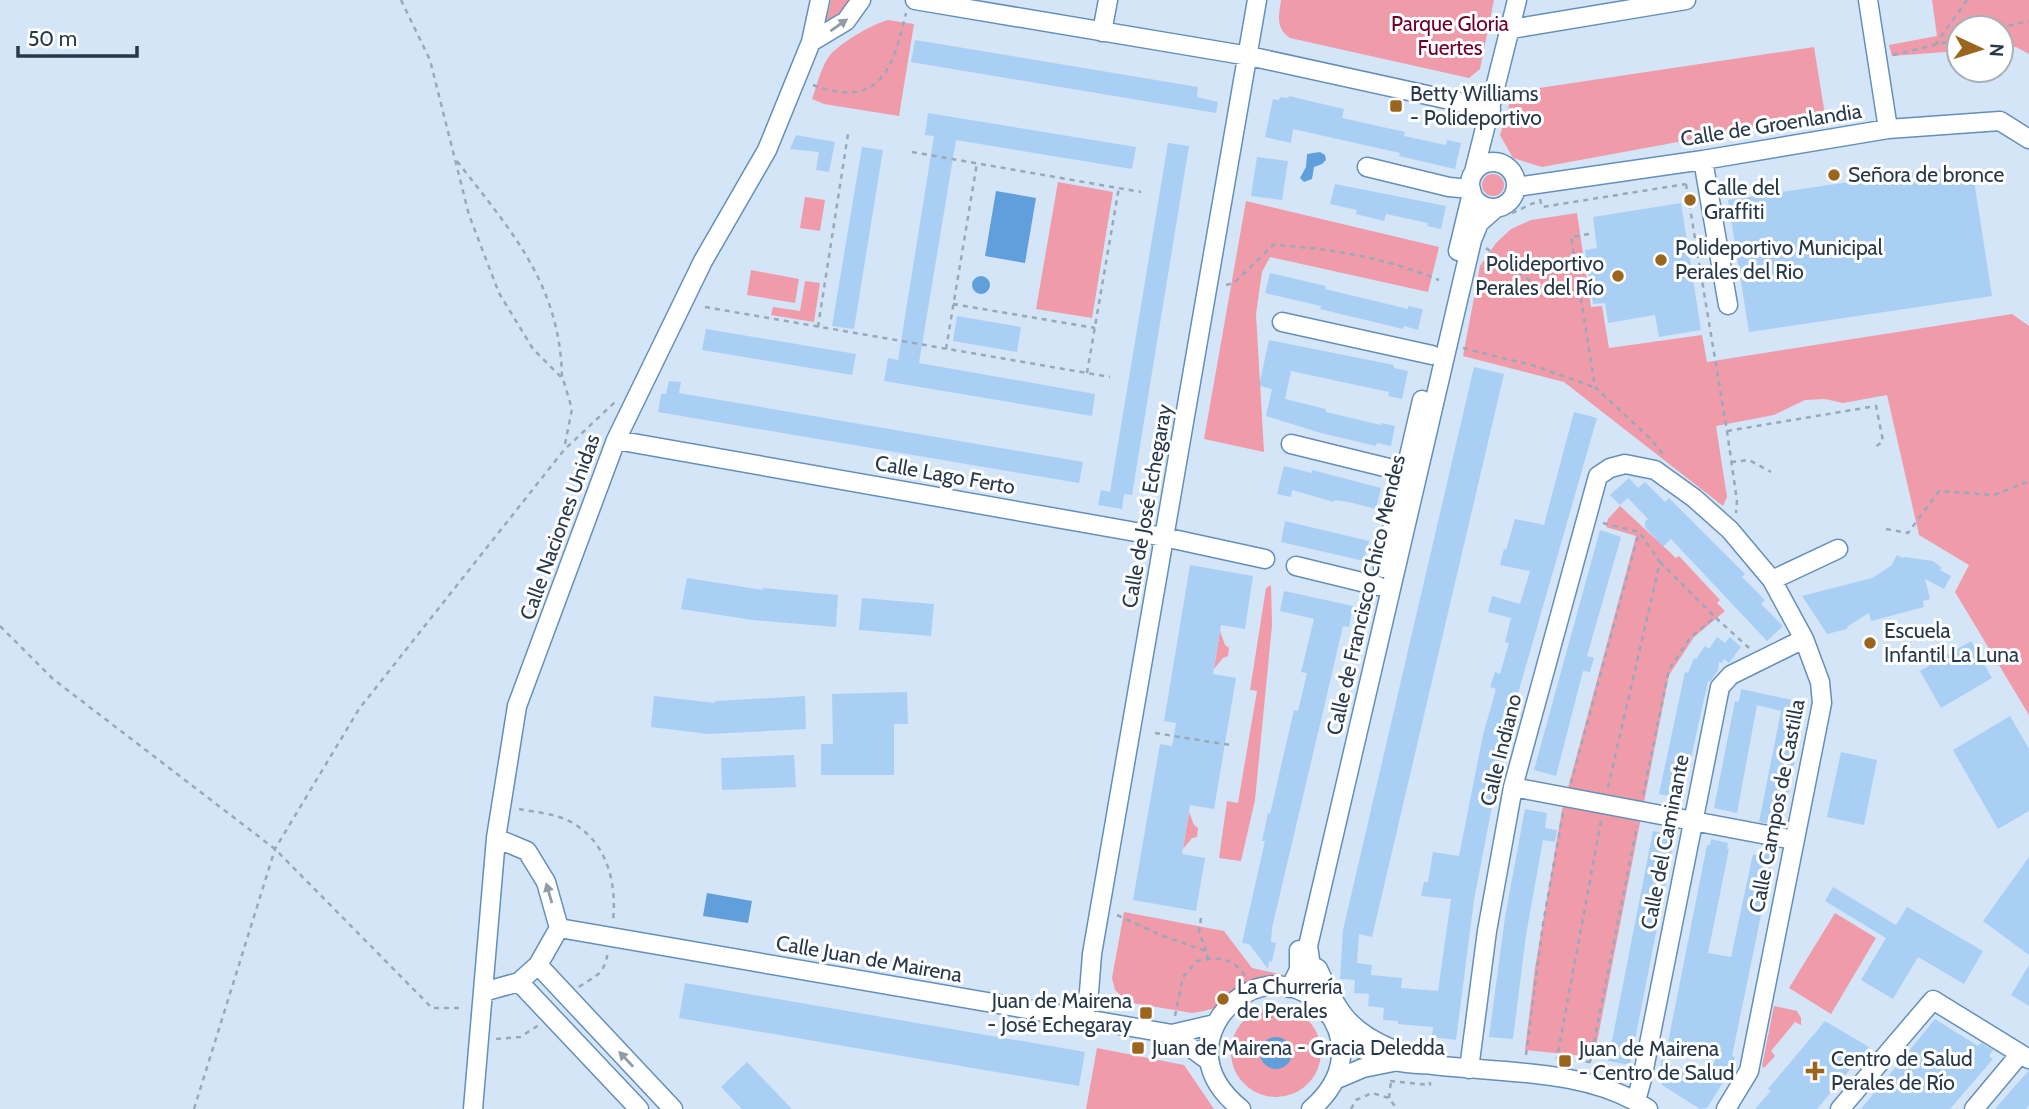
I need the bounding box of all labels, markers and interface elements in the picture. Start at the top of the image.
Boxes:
park label: Parque Gloria Fuertes [1391,11,1509,60]
scale bar [18,14,136,58]
north arrow [1945,14,2015,84]
one-way arrow [830,18,848,32]
text: 50 m [28,26,77,51]
text: N [1985,43,2008,58]
place label: Betty Williams - Polideportivo [1410,81,1542,130]
marker: Betty Williams - Polideportivo [1388,98,1404,114]
street label: Calle de Groenlandia [1679,98,1863,151]
place label: Señora de bronce [1848,162,2004,187]
marker: Señora de bronce [1826,167,1842,183]
place label: Calle del Graffiti [1704,175,1780,224]
marker: Calle del Graffiti [1682,192,1698,208]
place label: Polideportivo Municipal Perales del Rio [1675,235,1883,284]
place label: Polideportivo Perales del Río [1475,251,1604,300]
marker: Polideportivo Municipal Perales del Rio [1653,252,1669,268]
marker: Polideportivo Perales del Río [1610,268,1626,284]
street label: Calle de José Echegaray [1116,402,1177,610]
street label: Calle Naciones Unidas [514,430,605,623]
street label: Calle Lago Ferto [873,450,1017,499]
street label: Calle de Francisco Chico Mendes [1321,452,1410,737]
place label: Escuela Infantil La Luna [1884,618,2019,667]
marker: Escuela Infantil La Luna [1862,635,1878,651]
street label: Calle Indiano [1475,691,1527,809]
street label: Calle Campos de Castilla [1744,697,1809,915]
street label: Calle del Caminante [1635,752,1694,931]
one-way arrow [544,882,554,903]
street label: Calle Juan de Mairena [774,930,964,987]
place label: La Churrería de Perales [1237,974,1343,1023]
place label: Juan de Mairena - José Echegaray [987,988,1132,1037]
marker: La Churrería de Perales [1215,991,1231,1007]
marker: Juan de Mairena - José Echegaray [1138,1005,1154,1021]
place label: Juan de Mairena - Gracia Deledda [1151,1035,1445,1060]
place label: Juan de Mairena - Centro de Salud [1578,1036,1734,1085]
marker: Juan de Mairena - Gracia Deledda [1130,1040,1146,1056]
place label: Centro de Salud Perales de Río [1831,1046,1973,1095]
one-way arrow [619,1051,635,1068]
marker: Juan de Mairena - Centro de Salud [1557,1053,1573,1069]
marker: Centro de Salud Perales de Río [1805,1061,1825,1081]

